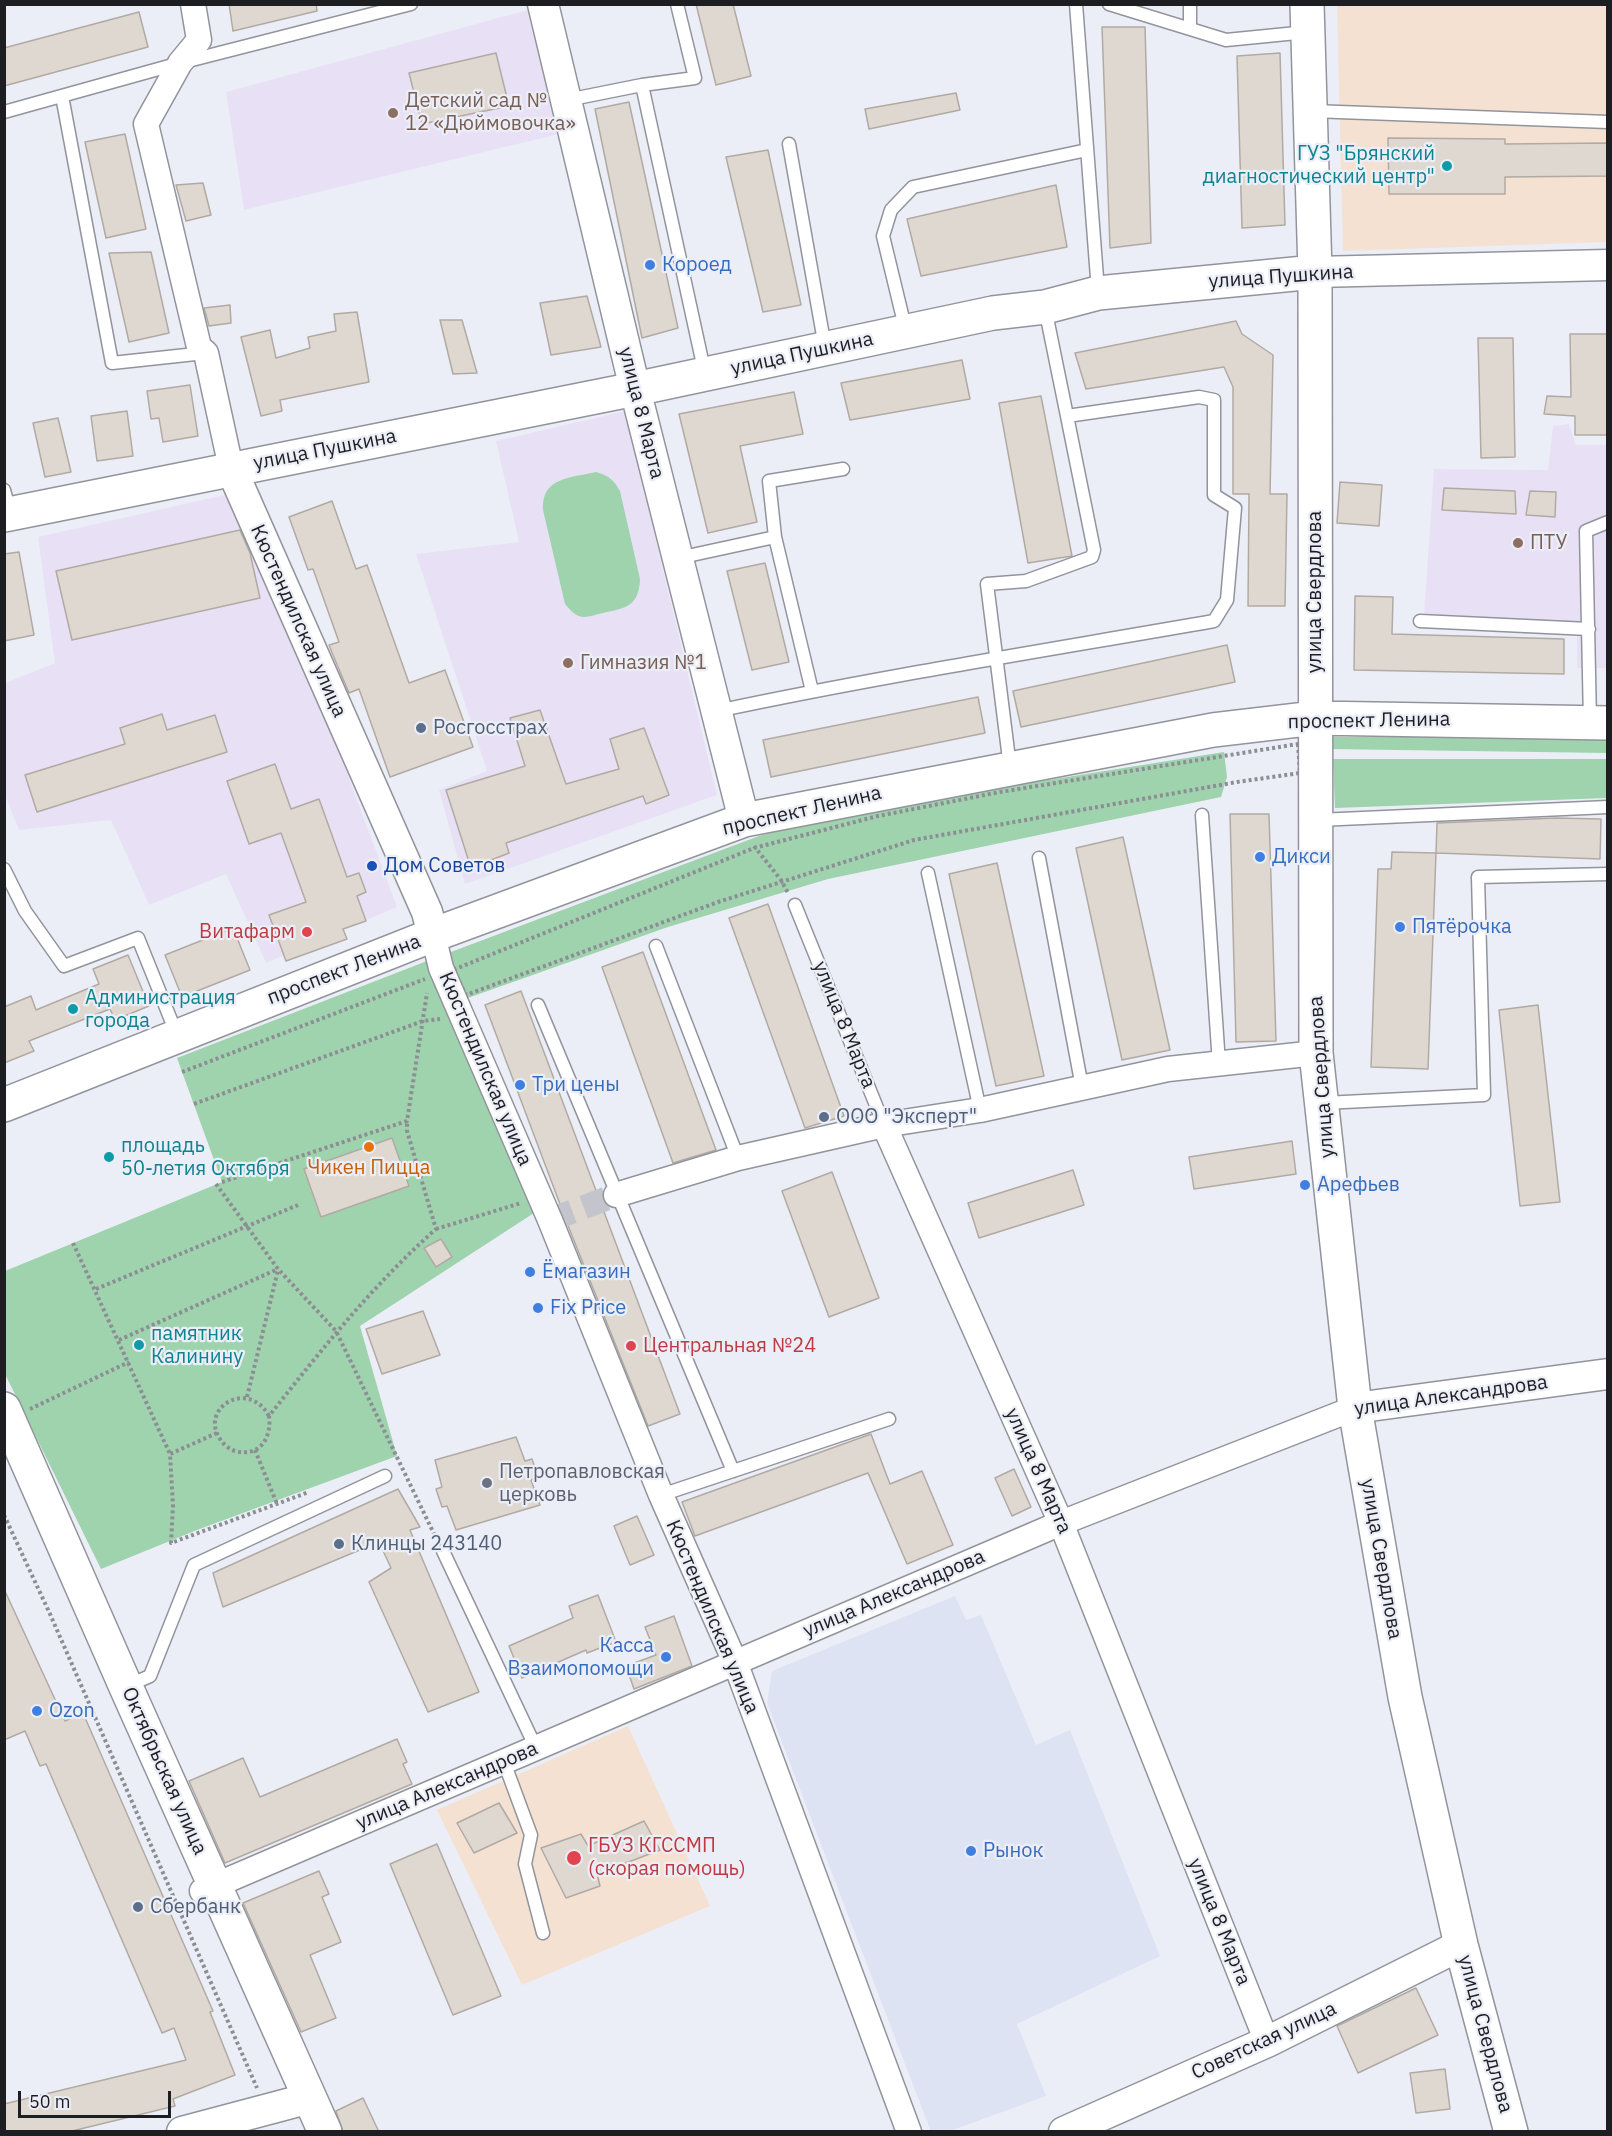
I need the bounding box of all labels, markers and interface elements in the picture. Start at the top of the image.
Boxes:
place label: Детский сад № 12 «Дюймовочка» [405,89,576,136]
marker: Детский сад № 12 «Дюймовочка» [386,106,400,120]
place label: ГУЗ "Брянский диагностический центр" [1203,142,1435,189]
marker: ГУЗ "Брянский диагностический центр" [1440,159,1454,173]
place label: Короед [662,253,732,277]
marker: Короед [643,258,657,272]
street label: улица Пушкина [1208,260,1354,294]
street label: улица Пушкина [729,327,875,381]
street label: улица 8 Марта [613,345,669,481]
street label: улица Пушкина [251,424,399,476]
street label: улица Свердлова [1303,511,1327,673]
street label: Кюстендилская улица [245,521,351,721]
place label: ПТУ [1530,531,1567,555]
marker: ПТУ [1511,536,1525,550]
place label: Гимназия №1 [580,651,707,675]
marker: Гимназия №1 [561,656,575,670]
street label: проспект Ленина [1288,708,1450,734]
place label: Росгосстрах [433,716,548,740]
marker: Росгосстрах [414,721,428,735]
street label: проспект Ленина [720,781,884,841]
place label: Дикси [1272,845,1331,869]
marker: Дикси [1253,850,1267,864]
place label: Дом Советов [384,854,505,878]
marker: Дом Советов [365,859,379,873]
place label: Пятёрочка [1412,915,1512,939]
place label: Витафарм [199,920,295,944]
marker: Пятёрочка [1393,920,1407,934]
marker: Витафарм [300,925,314,939]
street label: проспект Ленина [264,930,424,1010]
street label: улица 8 Марта [808,958,880,1092]
street label: Кюстендилская улица [433,969,537,1169]
place label: Администрация города [85,986,236,1033]
street label: улица Свердлова [1304,995,1340,1159]
marker: Администрация города [66,1002,80,1016]
place label: Три цены [532,1073,620,1097]
marker: Три цены [513,1078,527,1092]
place label: ООО "Эксперт" [836,1105,977,1129]
marker: ООО "Эксперт" [817,1110,831,1124]
place label: площадь 50-летия Октября [121,1134,290,1181]
marker: Чикен Пицца [362,1140,376,1154]
marker: площадь 50-летия Октября [102,1150,116,1164]
place label: Чикен Пицца [307,1156,431,1180]
place label: Арефьев [1317,1173,1400,1197]
marker: Арефьев [1298,1178,1312,1192]
place label: Ёмагазин [542,1260,631,1284]
marker: Ёмагазин [523,1265,537,1279]
place label: Fix Price [550,1296,626,1320]
marker: Fix Price [531,1301,545,1315]
place label: памятник Калинину [151,1322,243,1369]
place label: Центральная №24 [643,1334,816,1358]
marker: памятник Калинину [132,1338,146,1352]
marker: Центральная №24 [624,1339,638,1353]
street label: улица Александрова [1353,1371,1549,1421]
street label: улица 8 Марта [1000,1404,1076,1538]
place label: Петропавловская церковь [499,1460,665,1507]
marker: Петропавловская церковь [480,1476,494,1490]
street label: улица Свердлова [1355,1477,1407,1641]
street label: Кюстендилская улица [660,1517,764,1717]
place label: Клинцы 243140 [351,1532,502,1556]
marker: Клинцы 243140 [332,1537,346,1551]
street label: улица Александрова [799,1545,989,1643]
place label: Касса Взаимопомощи [508,1634,654,1681]
marker: Касса Взаимопомощи [659,1650,673,1664]
street label: Октябрьская улица [116,1684,212,1858]
place label: Ozon [49,1699,95,1723]
marker: Ozon [30,1704,44,1718]
street label: улица Александрова [352,1737,542,1835]
place label: ГБУЗ КГССМП (скорая помощь) [588,1834,746,1881]
place label: Рынок [983,1839,1044,1863]
marker: Рынок [964,1844,978,1858]
marker: ГБУЗ КГССМП (скорая помощь) [565,1849,583,1867]
street label: улица 8 Марта [1183,1855,1255,1989]
place label: Сбербанк [150,1895,241,1919]
marker: Сбербанк [131,1900,145,1914]
street label: улица Свердлова [1452,1952,1518,2116]
street label: Советская улица [1188,1997,1340,2085]
scale bar [21,2079,174,2117]
text: 50 m [29,2090,71,2113]

